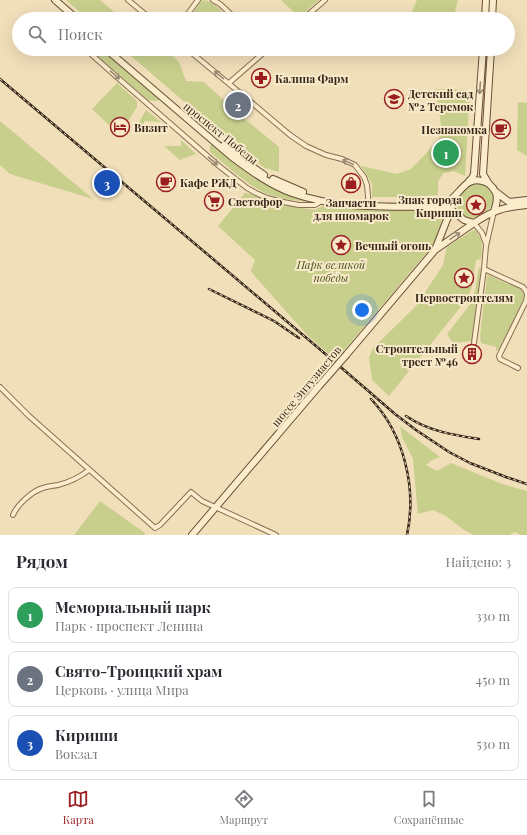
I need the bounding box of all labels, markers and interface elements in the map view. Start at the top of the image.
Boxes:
search box [12,12,515,56]
icon: search [26,23,48,45]
text: Поиск [58,24,103,44]
pharmacy icon: Калина Фарм [250,67,272,89]
one-way arrow [213,70,224,79]
one-way arrow [110,71,120,80]
place label: Калина Фарм [275,71,348,86]
one-way arrow [477,81,484,94]
place label: Детский сад №2 Теремок [408,86,474,114]
school or university icon: Детский сад №2 Теремок [383,88,405,110]
pin: 2 [225,90,251,120]
street label: проспект Победы [181,98,262,168]
hotel icon: Визит [109,116,131,138]
cafe icon: Незнакомка [490,118,512,140]
place label: Визит [134,120,168,135]
place label: Незнакомка [421,122,487,137]
pin: 1 [433,138,459,168]
one-way arrow [208,156,219,165]
one-way arrow [342,158,354,165]
pin: 3 [94,168,120,198]
cafe icon: Кафе РЖД [155,171,177,193]
shop icon: Запчасти для иномарок [340,172,362,194]
place label: Кафе РЖД [180,175,237,190]
supermarket icon: Светофор [203,190,225,212]
place label: Знак города Кириши [398,192,462,220]
place label: Светофор [228,194,283,209]
place icon: Знак города Кириши [465,194,487,216]
place label: Запчасти для иномарок [313,195,389,223]
one-way arrow [449,232,460,240]
place icon: Вечный огонь [330,234,352,256]
place label: Вечный огонь [355,238,431,253]
park label: Парк великой победы [296,257,366,285]
place icon: Первостроителям [453,267,475,289]
place label: Первостроителям [415,290,513,305]
your location [352,300,372,320]
place label: Строительный трест №46 [376,341,458,369]
street label: шоссе Энтузиастов [268,342,344,430]
building icon: Строительный трест №46 [461,343,483,365]
text: Рядом [16,550,68,572]
text: Найдено: 3 [446,553,511,570]
text: Мемориальный парк [55,597,211,617]
text: 1 [28,607,32,624]
text: 330 m [476,607,510,624]
text: Парк · проспект Ленина [55,617,203,634]
text: Свято-Троицкий храм [55,661,222,681]
text: 2 [27,671,33,688]
text: 450 m [476,671,510,688]
text: Церковь · улица Мира [55,681,189,698]
text: Кириши [55,725,118,745]
text: 3 [27,735,33,752]
text: 530 m [476,735,510,752]
text: Вокзал [55,745,98,762]
tab: Карта [63,788,94,827]
tab: Маршрут [220,788,268,827]
tab: Сохранённые [394,788,464,827]

